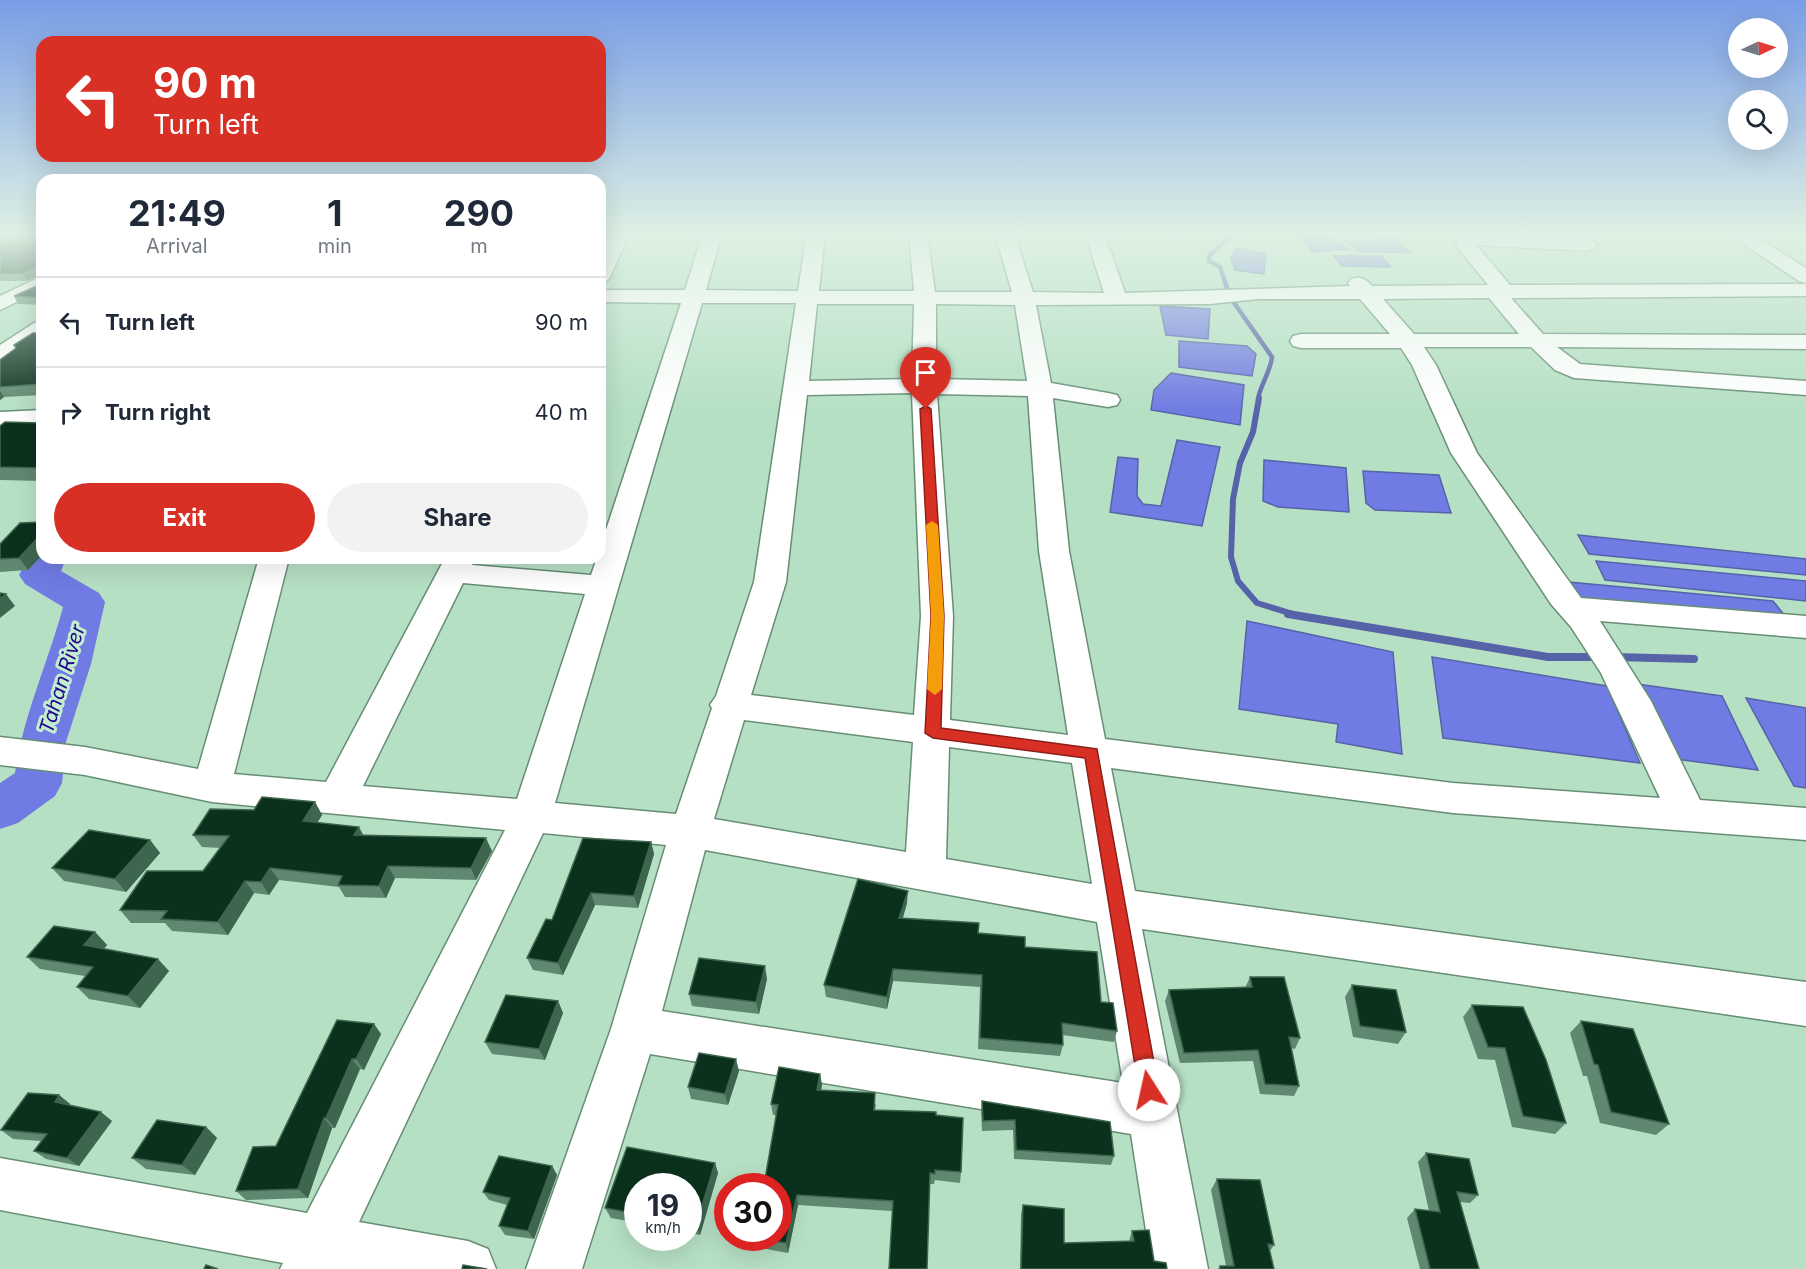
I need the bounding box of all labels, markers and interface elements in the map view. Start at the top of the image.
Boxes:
north arrow [1728,18,1788,78]
map controls [1728,18,1788,150]
text: 90 m [153,57,257,108]
icon: left [54,60,132,138]
button: search [1728,90,1788,150]
text: Turn left [153,108,259,141]
text: 21:49 [128,191,226,235]
text: 1 [327,191,343,235]
text: 290 [444,191,514,235]
text: Arrival [146,234,208,258]
text: min [318,234,352,258]
text: m [470,234,488,258]
icon: left [54,306,87,339]
text: Turn left [105,309,195,335]
text: 90 m [535,309,588,335]
pin [900,347,951,409]
icon: arrive [909,356,942,389]
icon: right [54,396,87,429]
text: Turn right [105,399,211,425]
text: 40 m [534,399,588,425]
button: Exit [54,483,315,552]
button: Share [327,483,588,552]
water label: Tahan River [34,621,90,736]
position arrow [1117,1058,1181,1122]
speed limit sign: 30 [714,1173,792,1251]
text: 19 [647,1187,679,1223]
text: km/h [645,1218,681,1237]

